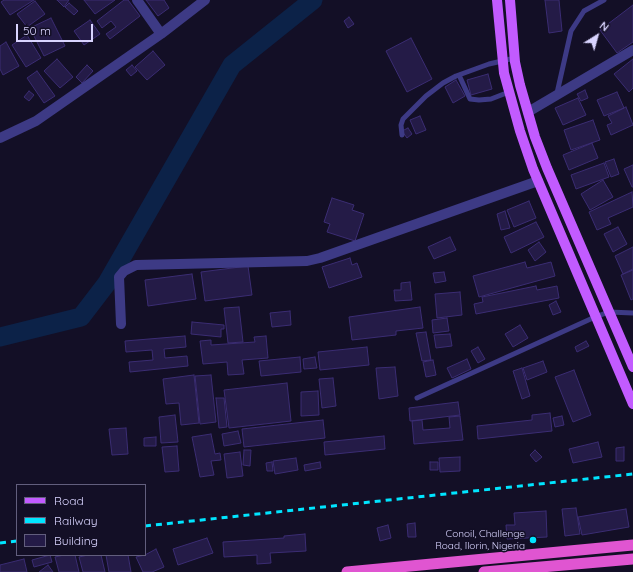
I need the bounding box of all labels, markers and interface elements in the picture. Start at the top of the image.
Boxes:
scale bar [18,16,95,42]
north arrow [577,16,617,56]
text: N [597,18,612,34]
text: 50 m [23,23,51,38]
legend [16,484,146,556]
text: Road [54,493,84,508]
text: Railway [54,513,98,528]
place label: Conoil, Challenge Road, Ilorin, Nigeria [435,528,525,552]
text: Building [54,533,98,548]
marker: Conoil, Challenge Road, Ilorin, Nigeria [528,535,538,545]

